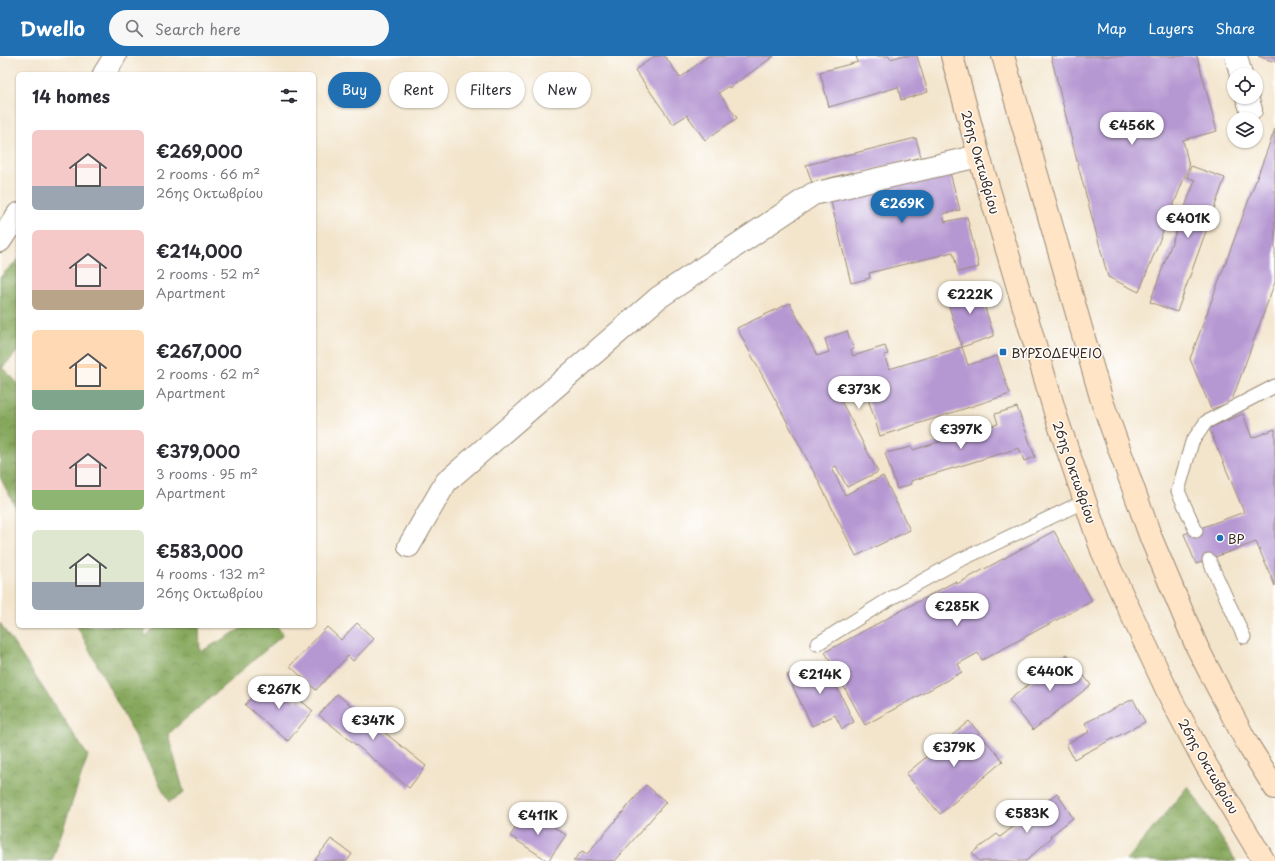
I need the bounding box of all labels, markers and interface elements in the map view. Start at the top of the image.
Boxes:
search box [109,10,389,46]
text: Dwello [20,14,85,42]
icon: search [123,17,145,39]
text: Search here [155,17,241,40]
text: Map [1097,18,1127,39]
text: Layers [1149,18,1194,39]
text: Share [1216,18,1255,39]
map controls [1227,68,1263,148]
button: locate [1227,68,1263,104]
chip: Buy [328,72,381,108]
chip: Rent [389,72,448,108]
chip: Filters [456,72,525,108]
chip: New [533,72,591,108]
text: 14 homes [32,83,110,109]
icon: filters [278,85,300,107]
street label: 26ης Οκτωβρίου [957,108,1005,216]
pin: €456K [1104,112,1160,146]
button: layers [1227,112,1263,148]
text: €456K [1109,115,1155,134]
text: €269,000 [156,138,243,164]
icon: home [64,146,112,194]
text: 2 rooms · 66 m² [156,164,260,183]
text: 26ης Οκτωβρίου [156,183,263,202]
pin: €269K [874,190,930,224]
text: €269K [880,193,924,212]
pin: €401K [1160,205,1216,239]
text: €401K [1166,208,1210,227]
text: €214,000 [156,238,242,264]
icon: home [64,246,112,294]
text: 2 rooms · 52 m² [156,264,260,283]
pin: €222K [942,281,998,315]
text: Apartment [156,283,225,302]
text: €222K [947,284,993,303]
text: €267,000 [156,338,242,364]
place label: ΒΥΡΣΟΔΕΨΕΙΟ [1011,343,1102,362]
icon: home [64,346,112,394]
marker: ΒΥΡΣΟΔΕΨΕΙΟ [998,347,1008,357]
text: 2 rooms · 62 m² [156,364,260,383]
pin: €373K [831,376,887,410]
text: €373K [837,379,881,398]
text: Apartment [156,383,225,402]
pin: €397K [933,416,989,450]
street label: 26ης Οκτωβρίου [1049,418,1101,526]
text: €397K [939,419,983,438]
text: €379,000 [156,438,240,464]
icon: home [64,446,112,494]
text: 3 rooms · 95 m² [156,464,258,483]
text: Apartment [156,483,225,502]
place label: BP [1228,529,1245,548]
marker: BP [1215,533,1225,543]
text: €583,000 [156,538,243,564]
icon: home [64,546,112,594]
text: 4 rooms · 132 m² [156,564,266,583]
text: 26ης Οκτωβρίου [156,583,263,602]
pin: €285K [929,593,985,627]
text: €285K [935,596,979,615]
pin: €440K [1022,658,1078,692]
pin: €214K [792,661,848,695]
text: €440K [1026,661,1074,680]
text: €214K [798,664,842,683]
pin: €267K [251,676,307,710]
text: €267K [257,679,301,698]
pin: €347K [345,707,401,741]
text: €347K [351,710,395,729]
street label: 26ης Οκτωβρίου [1174,715,1244,817]
pin: €379K [926,734,982,768]
text: €379K [932,737,976,756]
pin: €583K [999,800,1055,834]
pin: €411K [510,802,566,836]
text: €583K [1005,803,1049,822]
text: €411K [518,805,558,824]

